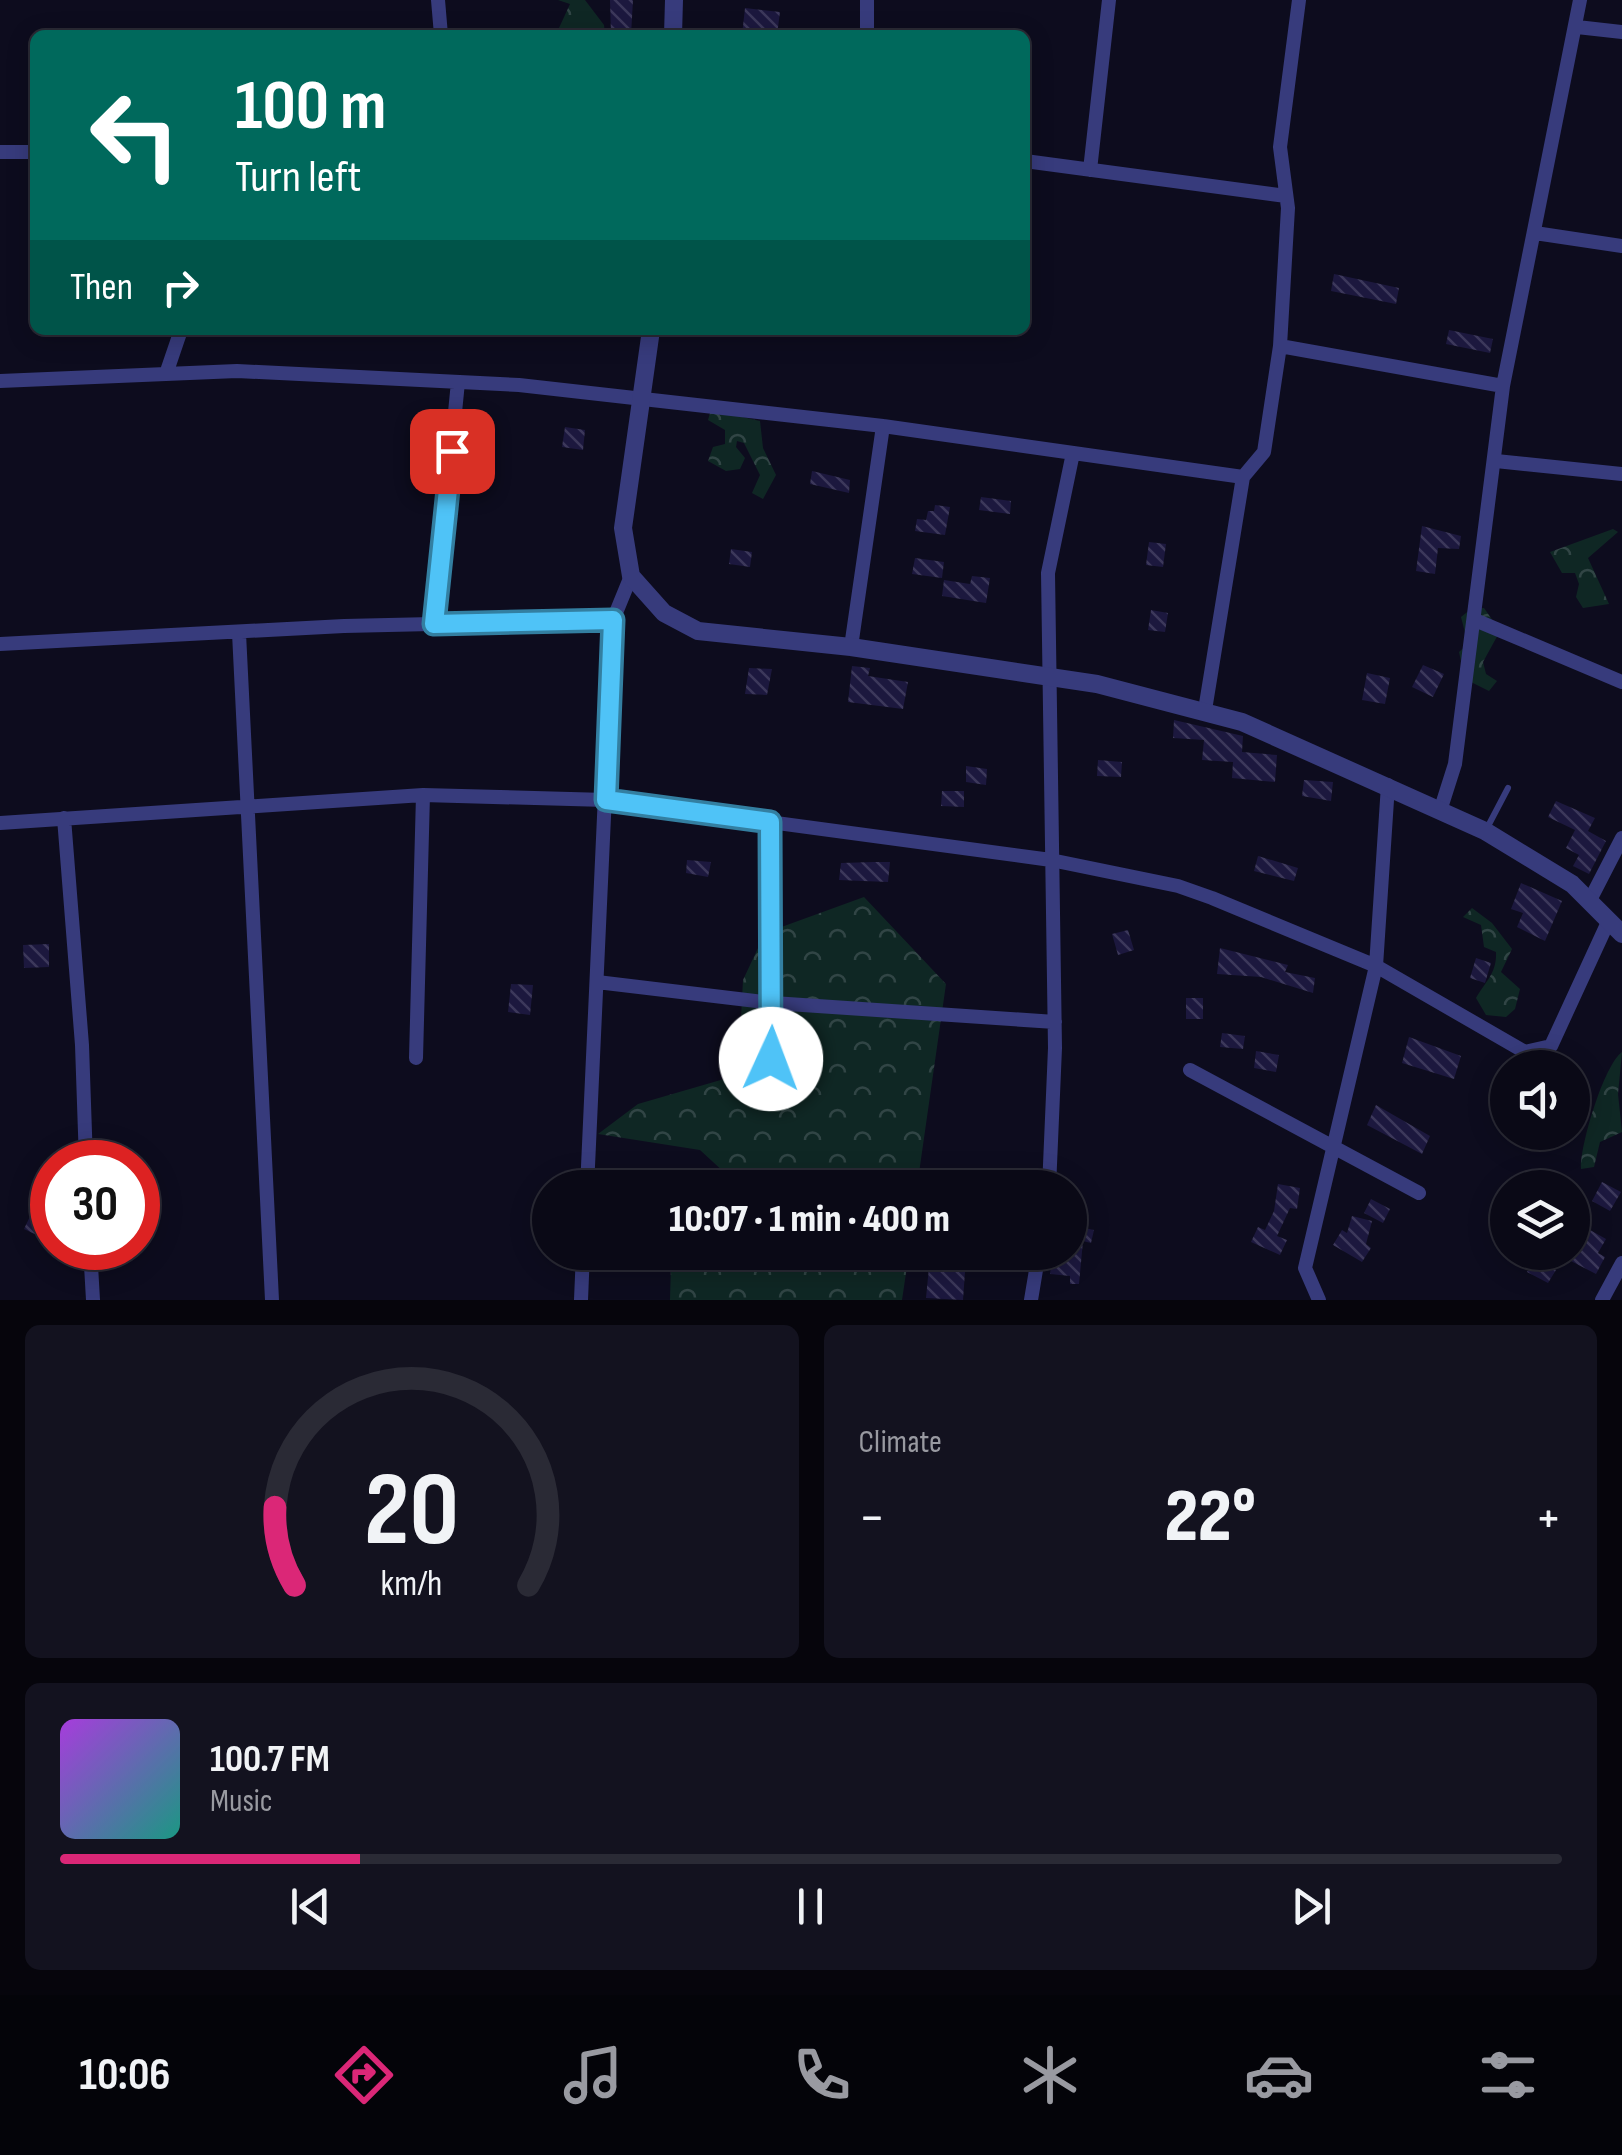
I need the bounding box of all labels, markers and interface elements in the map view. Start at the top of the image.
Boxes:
text: 100 m [235,65,386,149]
icon: left [70,70,200,200]
text: Turn left [235,150,361,205]
icon: right [153,260,208,315]
text: Then [70,265,133,310]
pin [410,409,495,494]
icon: arrive [425,424,480,479]
position arrow [719,1007,823,1111]
map controls [1490,1050,1590,1270]
button: sound [1490,1050,1590,1150]
speed limit sign: 30 [30,1140,160,1270]
button: layers [1490,1170,1590,1270]
text: 10:07 · 1 min · 400 m [669,1197,950,1242]
text: Climate [859,1423,942,1462]
text: 20 [364,1449,459,1574]
text: 22° [1164,1472,1256,1563]
text: − [859,1485,885,1552]
text: + [1535,1485,1562,1552]
text: km/h [381,1563,443,1606]
text: 100.7 FM [210,1737,330,1782]
text: Music [210,1782,273,1821]
icon: previous [283,1879,338,1934]
icon: pause [783,1879,838,1934]
icon: next [1284,1879,1339,1934]
icon: directions [329,2040,399,2110]
icon: music [558,2040,628,2110]
icon: phone [787,2040,857,2110]
icon: climate [1015,2040,1085,2110]
icon: car [1244,2040,1314,2110]
icon: filters [1473,2040,1543,2110]
text: 10:06 [79,2048,171,2103]

